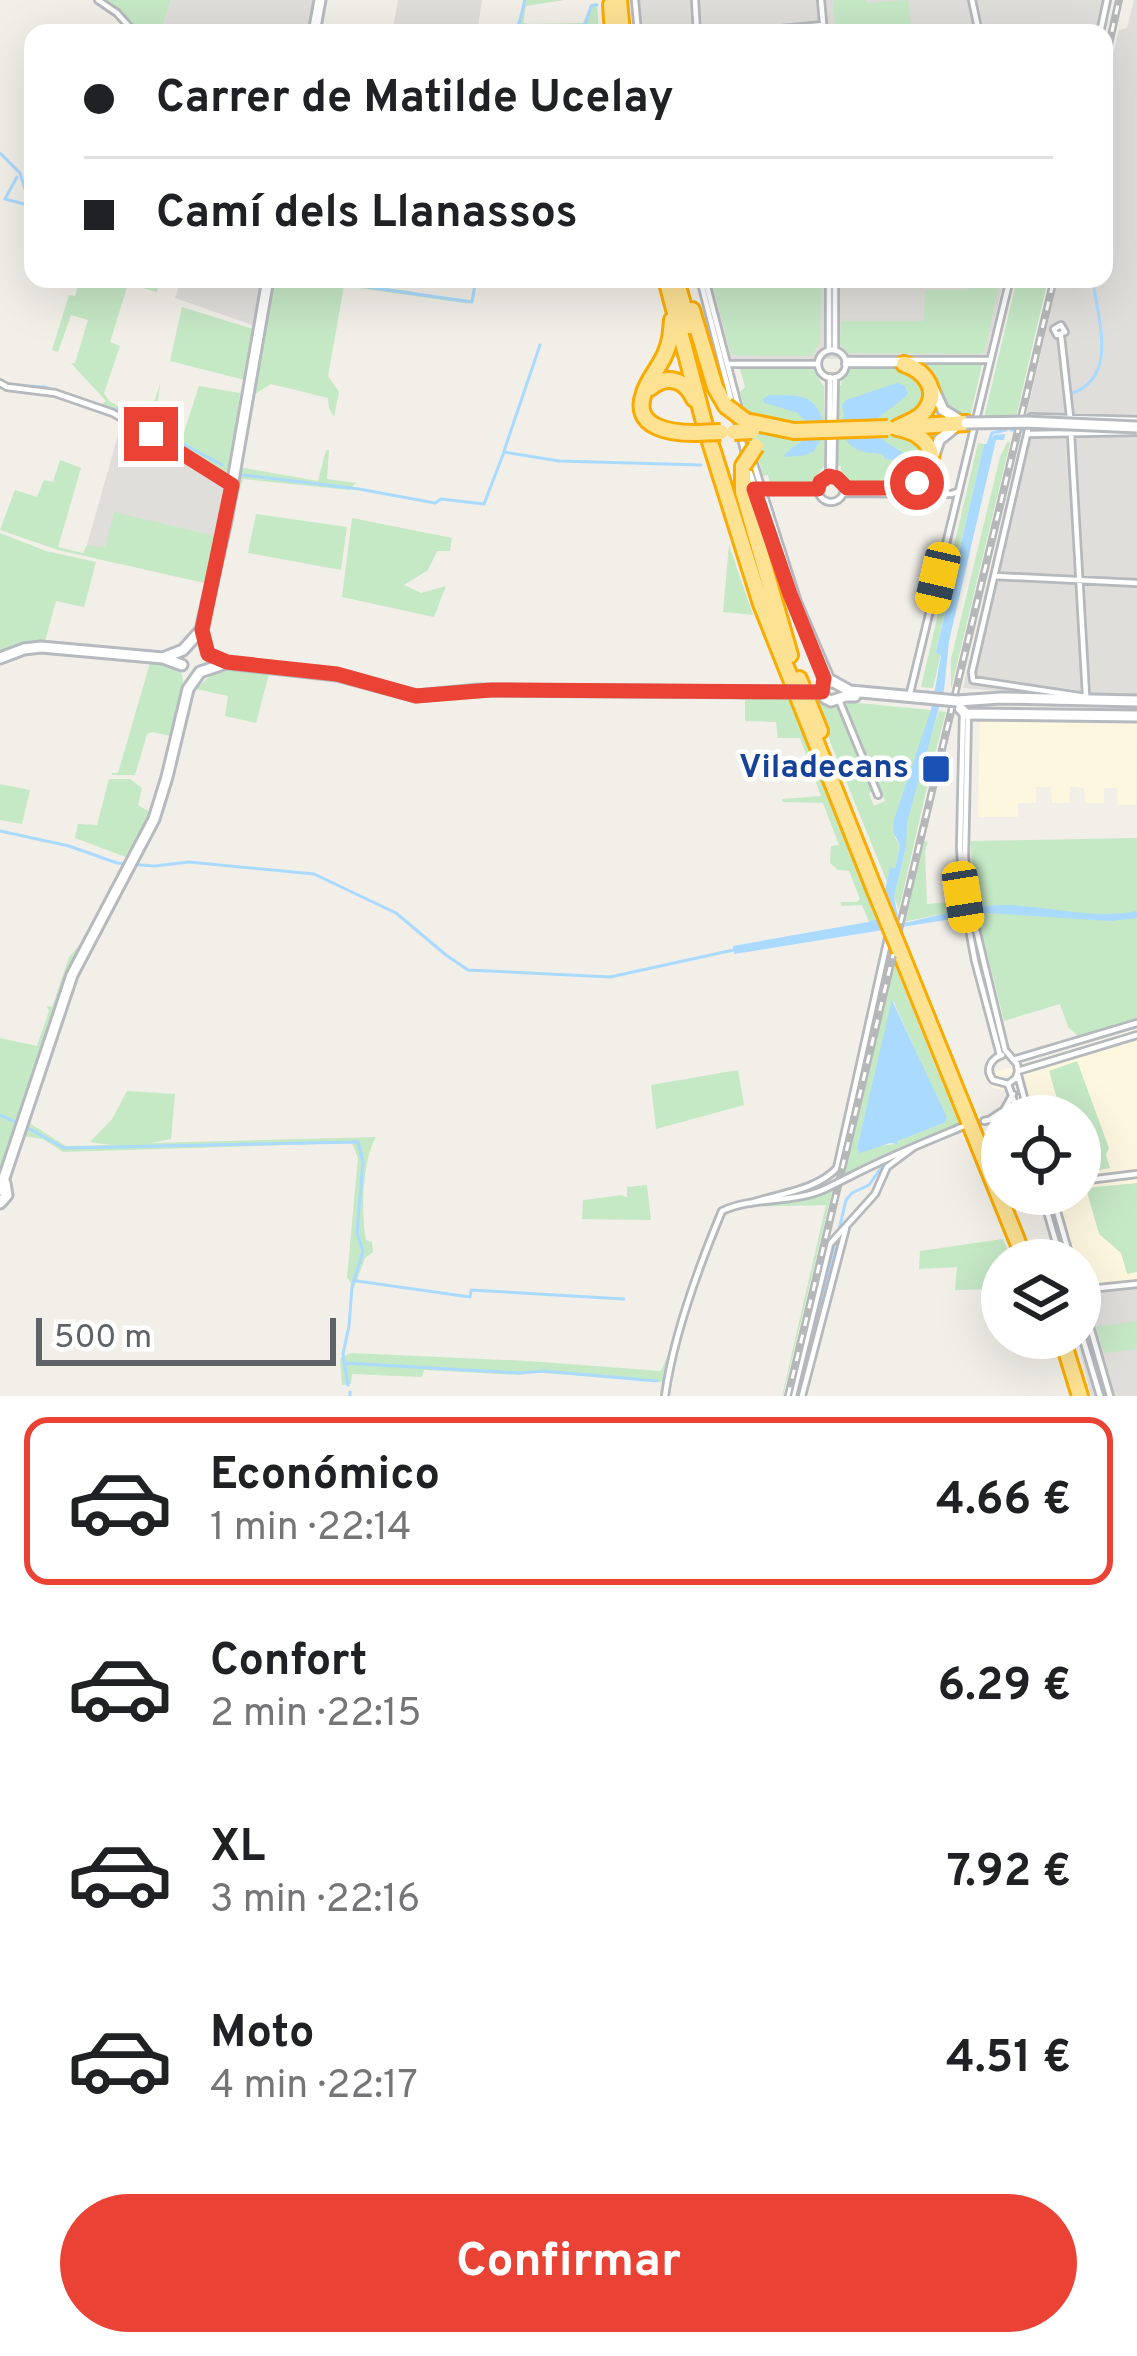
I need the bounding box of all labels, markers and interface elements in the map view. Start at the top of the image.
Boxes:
text: Carrer de Matilde Ucelay [156,71,674,128]
text: Camí dels Llanassos [156,186,578,243]
route end [124,407,178,461]
route start [890,456,944,510]
car [912,539,964,617]
place label: Viladecans [739,748,909,790]
marker: Viladecans [920,753,952,785]
car [940,859,986,935]
map controls [981,1095,1101,1359]
button: locate [981,1095,1101,1215]
button: layers [981,1239,1101,1359]
scale bar [36,1312,336,1365]
text: 500 m [54,1318,152,1360]
icon: car [66,1447,174,1555]
text: Económico [210,1448,440,1505]
text: 4.66 € [936,1473,1071,1530]
text: 1 min · 22:14 [210,1505,411,1554]
icon: car [66,1633,174,1741]
text: Confort [210,1634,367,1691]
text: 6.29 € [937,1659,1071,1716]
text: 2 min · 22:15 [210,1691,422,1740]
icon: car [66,1819,174,1927]
text: XL [210,1820,265,1877]
text: 7.92 € [947,1845,1071,1902]
text: 3 min · 22:16 [210,1877,420,1926]
icon: car [66,2005,174,2113]
text: Moto [210,2006,314,2063]
text: 4.51 € [946,2031,1071,2088]
text: 4 min · 22:17 [210,2063,418,2112]
button: Confirmar [60,2194,1077,2332]

